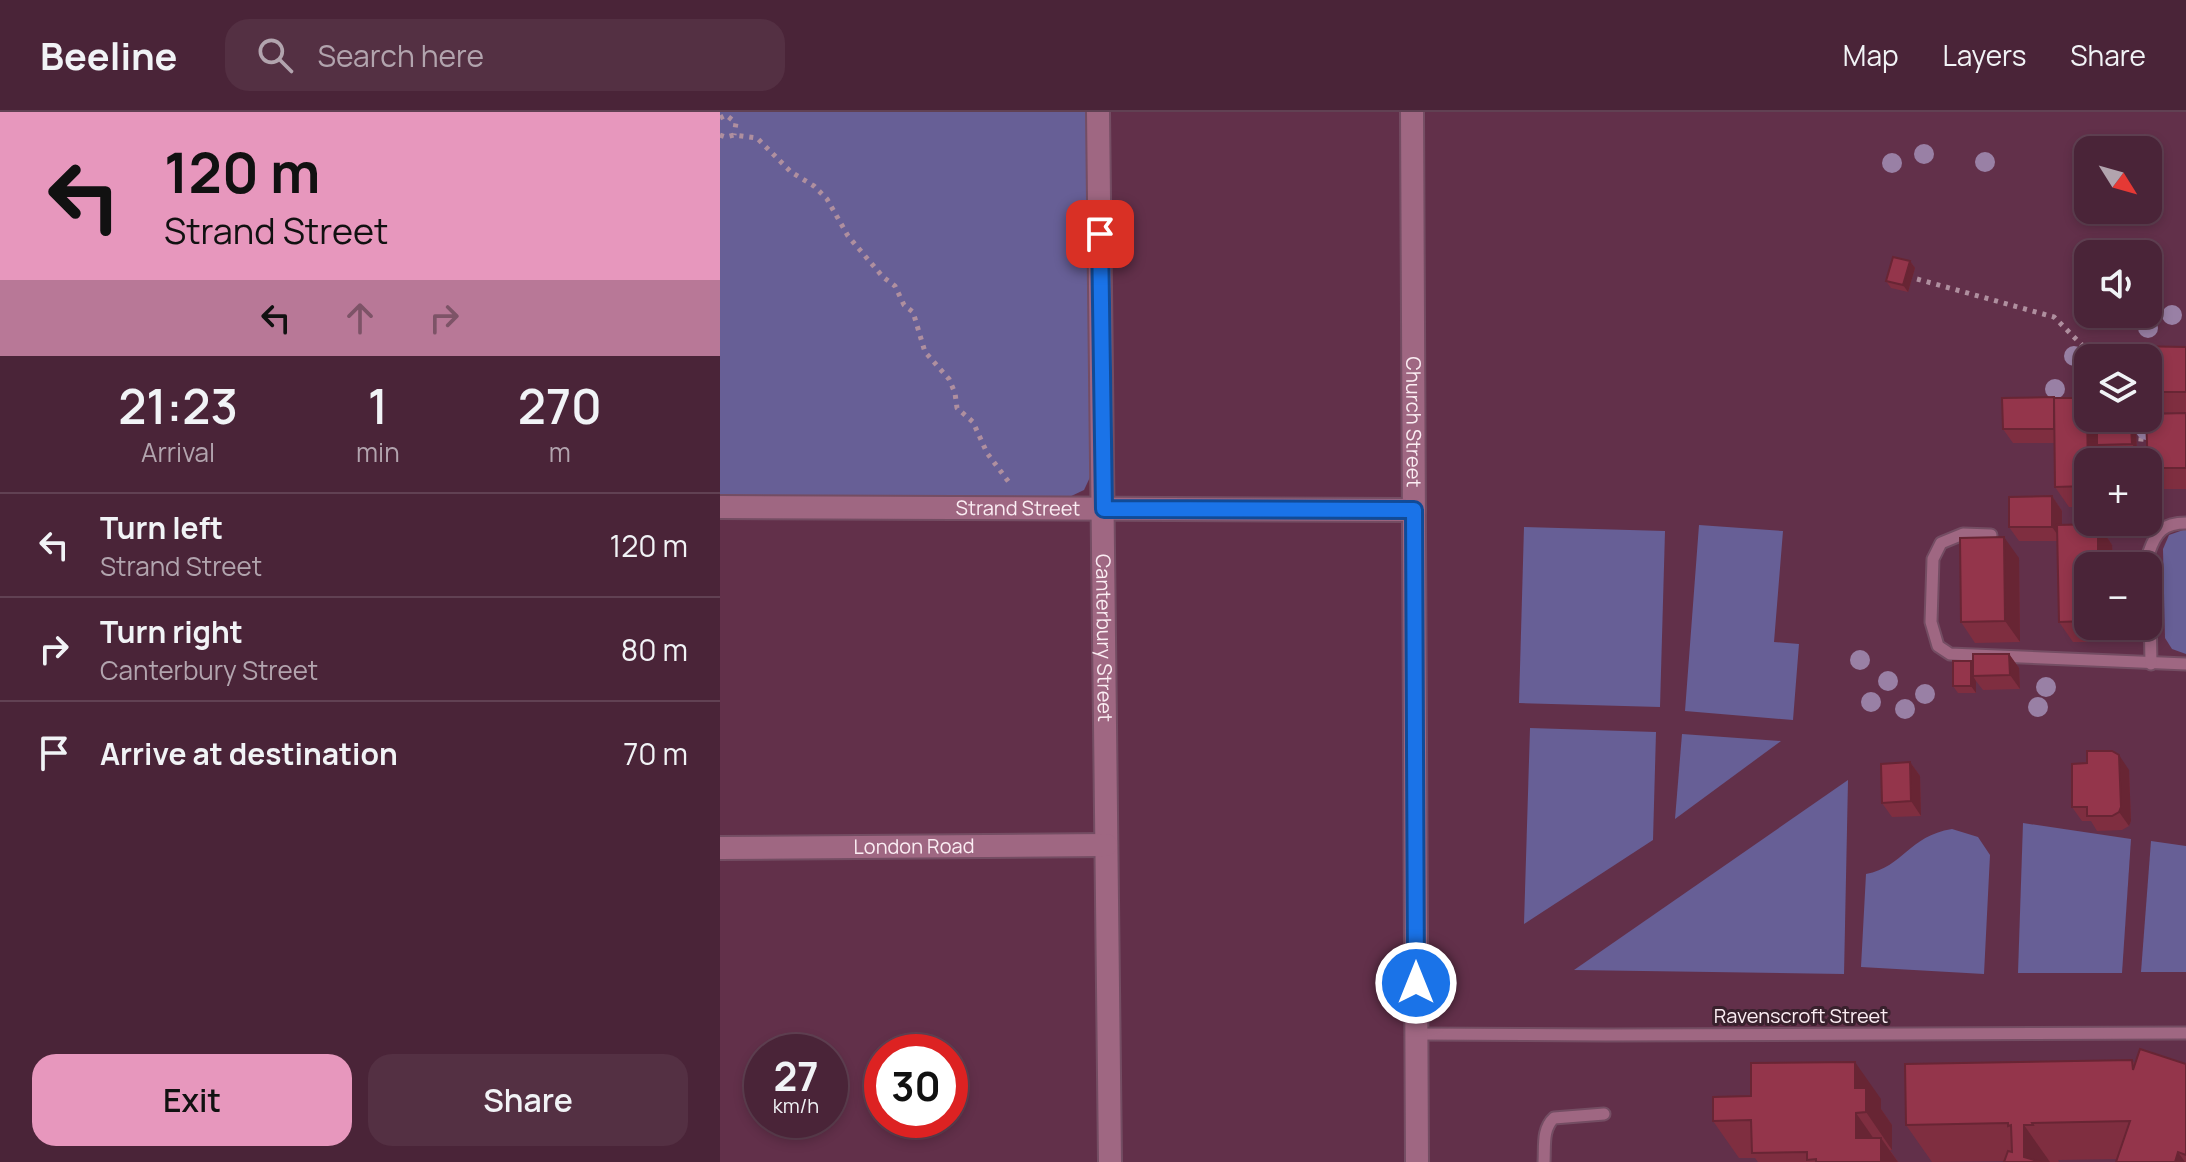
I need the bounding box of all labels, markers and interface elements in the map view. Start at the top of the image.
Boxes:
search box [225,19,785,91]
text: Beeline [40,29,177,81]
icon: search [253,33,297,77]
text: Search here [317,35,484,76]
text: Map [1843,36,1899,74]
text: Layers [1943,36,2026,74]
text: Share [2070,36,2146,74]
text: 120 m [164,133,320,210]
north arrow [2074,136,2162,224]
map controls [2074,136,2162,640]
icon: left [32,144,136,248]
pin [1066,200,1134,268]
text: Strand Street [164,206,388,255]
icon: arrive [1078,212,1122,256]
button: sound [2074,240,2162,328]
icon: left [254,296,298,340]
icon: ahead [338,296,382,340]
icon: right [422,296,466,340]
button: layers [2074,344,2162,432]
street label: Church Street [1400,356,1428,487]
text: 21:23 [118,373,238,438]
text: 1 [368,373,388,438]
text: 270 [518,373,602,438]
text: Arrival [141,434,215,470]
text: min [356,434,400,470]
text: m [549,434,571,470]
button: + [2074,448,2162,536]
street label: Strand Street [956,494,1080,522]
text: Turn left [100,507,223,548]
icon: left [32,523,76,567]
text: 120 m [609,525,688,566]
text: Strand Street [100,548,262,584]
button: − [2074,552,2162,640]
street label: Canterbury Street [1090,554,1119,722]
text: Turn right [100,611,243,652]
icon: right [32,627,76,671]
text: 80 m [621,629,688,670]
text: Canterbury Street [100,652,318,688]
icon: arrive [32,731,76,775]
text: Arrive at destination [100,733,398,774]
text: 70 m [623,733,688,774]
street label: London Road [853,832,975,860]
position arrow [1374,941,1458,1025]
street label: Ravenscroft Street [1714,1002,1888,1029]
speed limit sign: 30 [864,1034,968,1138]
text: 27 [773,1048,819,1103]
button: Exit [32,1054,352,1146]
button: Share [368,1054,688,1146]
text: km/h [773,1092,819,1119]

